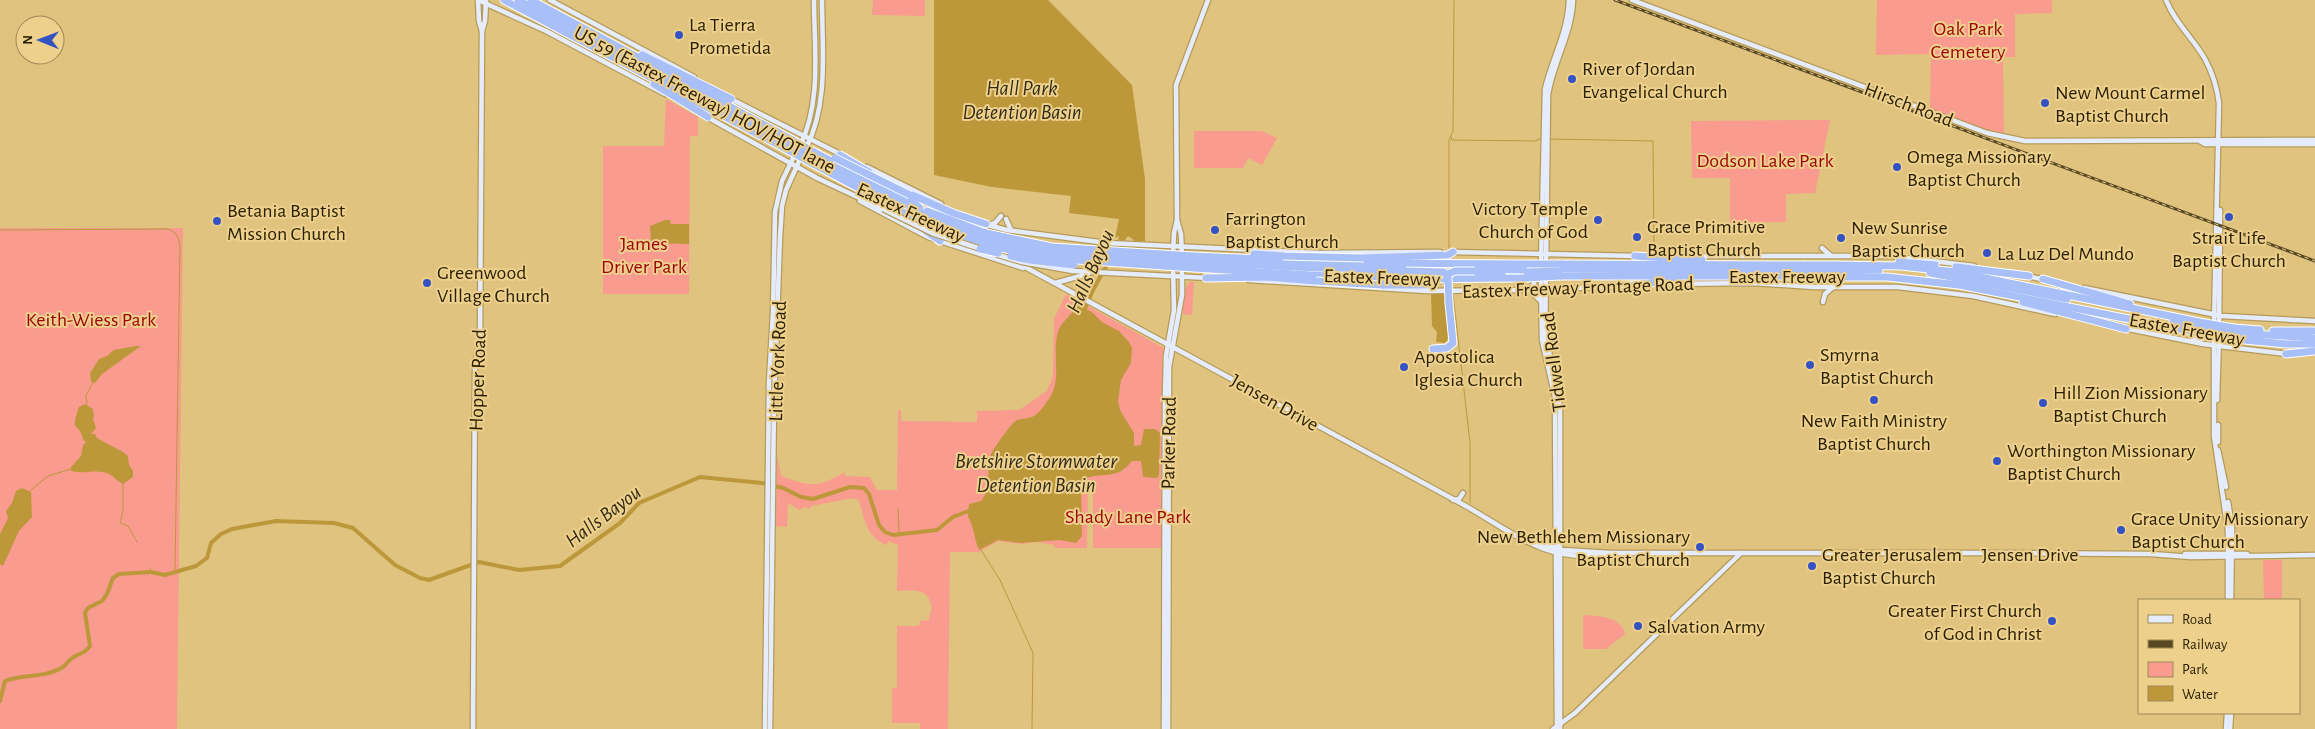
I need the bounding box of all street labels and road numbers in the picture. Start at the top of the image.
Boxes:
street label: US 59 (Eastex Freeway) HOV/HOT lane [571,22,838,177]
street label: Hirsch Road [1861,79,1956,131]
street label: Eastex Freeway [853,179,968,247]
street label: Eastex Freeway [1323,266,1441,290]
street label: Eastex Freeway [1729,267,1846,287]
street label: Eastex Freeway Frontage Road [1462,274,1694,302]
street label: Little York Road [766,300,790,422]
street label: Eastex Freeway [2128,310,2246,350]
street label: Tidwell Road [1538,311,1570,413]
street label: Hopper Road [466,329,490,431]
street label: Jensen Drive [1227,371,1322,435]
street label: Parker Road [1158,396,1180,490]
street label: Jensen Drive [1981,545,2079,565]

